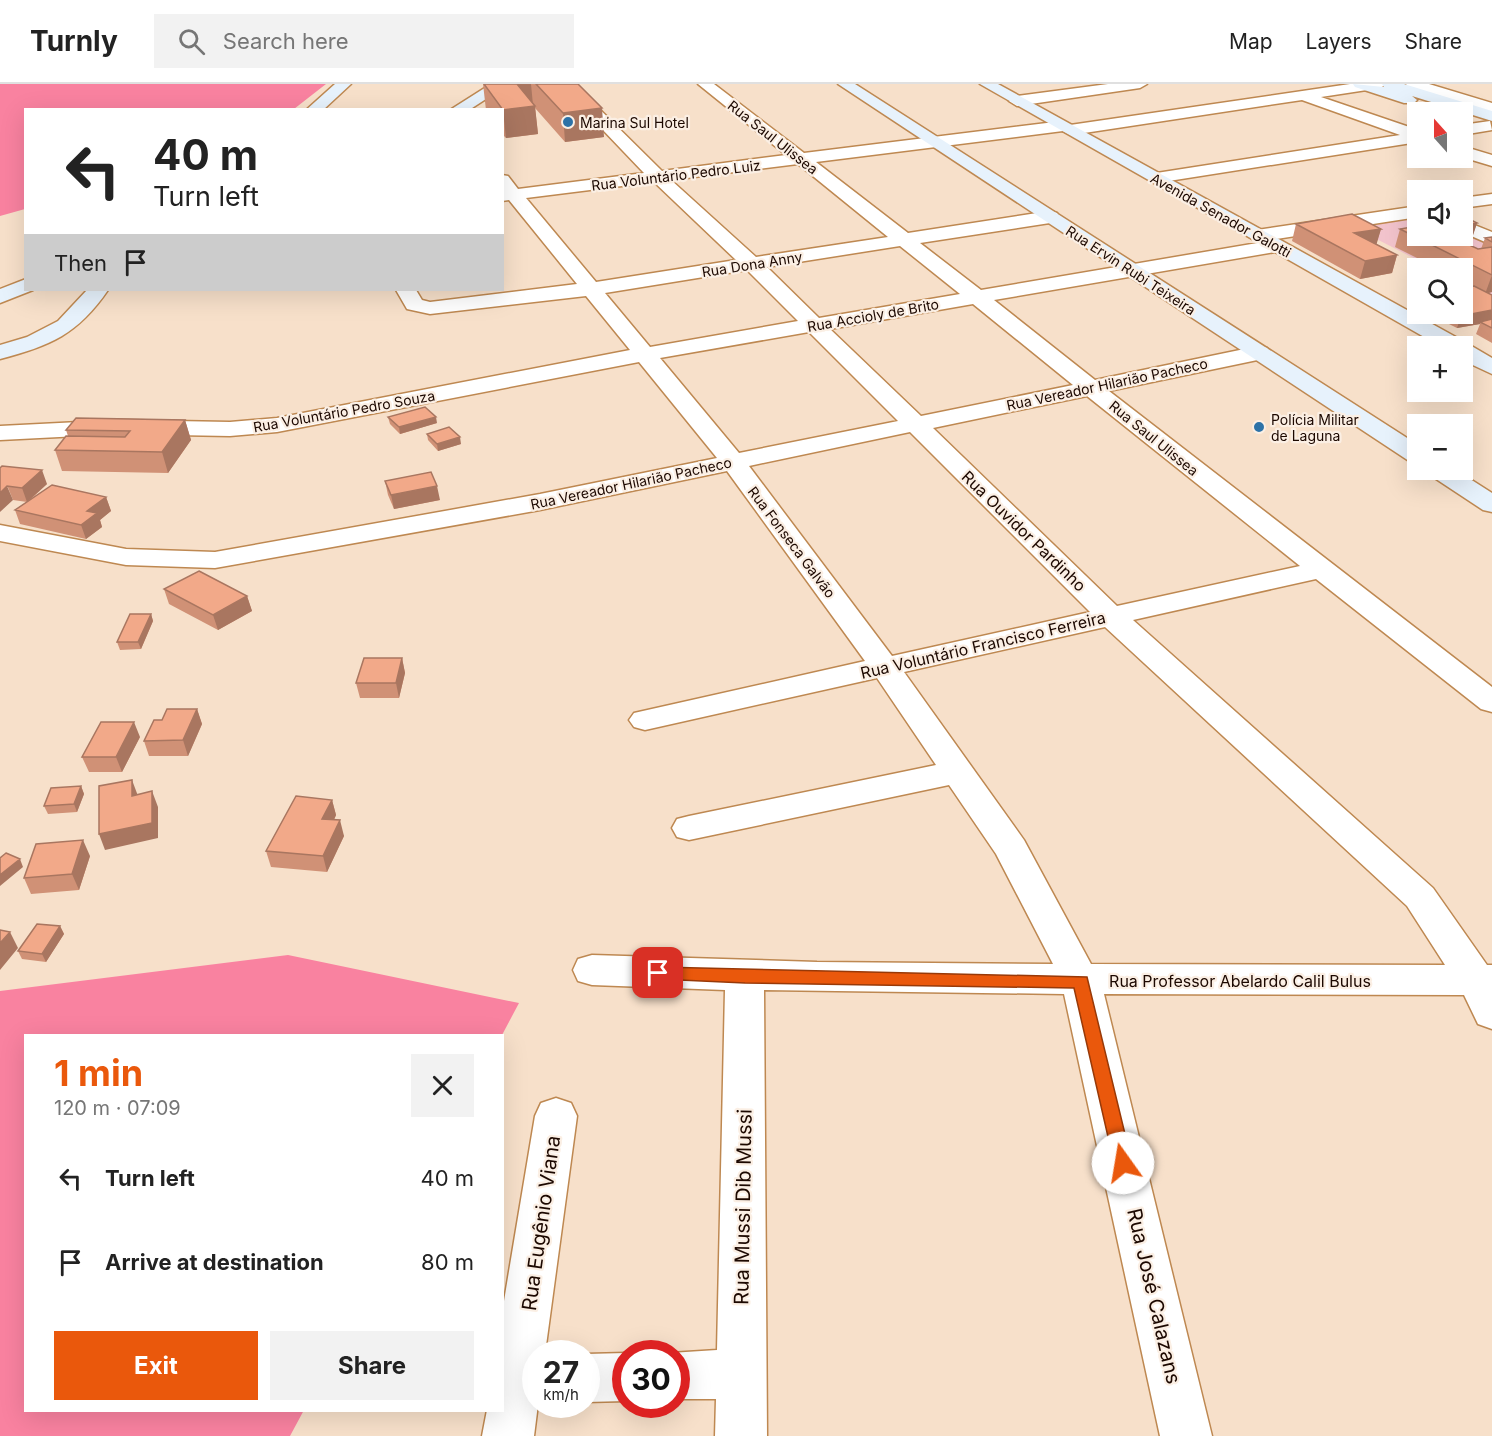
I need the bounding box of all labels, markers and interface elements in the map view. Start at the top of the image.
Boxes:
search box [154,14,574,68]
text: Turnly [30,24,118,58]
icon: search [175,25,208,58]
text: Search here [223,28,349,54]
text: Map [1229,29,1273,54]
text: Layers [1306,29,1372,54]
text: Share [1405,29,1462,54]
street label: Rua Saul Ulissea [725,97,821,177]
north arrow [1407,102,1473,168]
map controls [1407,102,1473,480]
place label: Marina Sul Hotel [580,114,689,131]
marker: Marina Sul Hotel [561,115,575,129]
text: 40 m [153,129,258,180]
icon: left [54,132,132,210]
street label: Rua Voluntário Pedro Luiz [590,156,762,194]
street label: Avenida Senador Galotti [1148,169,1294,261]
text: Turn left [153,180,259,213]
button: sound [1407,180,1473,246]
street label: Rua Ervin Rubi Teixeira [1063,222,1199,318]
icon: arrive [119,246,152,279]
street label: Rua Dona Anny [701,248,804,280]
text: Then [54,250,107,276]
button: search [1407,258,1473,324]
street label: Rua Accioly de Brito [806,295,940,335]
button: + [1407,336,1473,402]
street label: Rua Vereador Hilarião Pacheco [1005,354,1209,414]
street label: Rua Voluntário Pedro Souza [252,387,436,435]
street label: Rua Saul Ulissea [1106,397,1202,479]
place label: Polícia Militar de Laguna [1271,411,1359,444]
button: − [1407,414,1473,480]
marker: Polícia Militar de Laguna [1252,420,1266,434]
street label: Rua Vereador Hilarião Pacheco [529,453,733,513]
street label: Rua Ouvidor Pardinho [958,467,1090,595]
street label: Rua Fonseca Galvão [745,483,839,601]
street label: Rua Voluntário Francisco Ferreira [859,607,1107,683]
pin [632,947,683,998]
icon: arrive [641,956,674,989]
street label: Rua Professor Abelardo Calil Bulus [1109,971,1371,991]
text: 1 min [54,1051,143,1095]
button: close [411,1054,474,1117]
text: 120 m · 07:09 [54,1096,181,1120]
street label: Rua Mussi Dib Mussi [729,1109,757,1305]
position arrow [1091,1131,1155,1195]
street label: Rua Eugênio Viana [517,1134,565,1312]
icon: left [54,1162,87,1195]
text: Turn left [105,1165,195,1191]
text: 40 m [420,1165,474,1191]
street label: Rua José Calazans [1122,1206,1186,1386]
icon: arrive [54,1246,87,1279]
text: Arrive at destination [105,1249,324,1275]
text: 80 m [421,1249,474,1275]
button: Exit [54,1331,258,1400]
button: Share [270,1331,474,1400]
speed limit sign: 30 [612,1340,690,1418]
text: 27 [543,1354,579,1390]
text: km/h [543,1385,579,1404]

